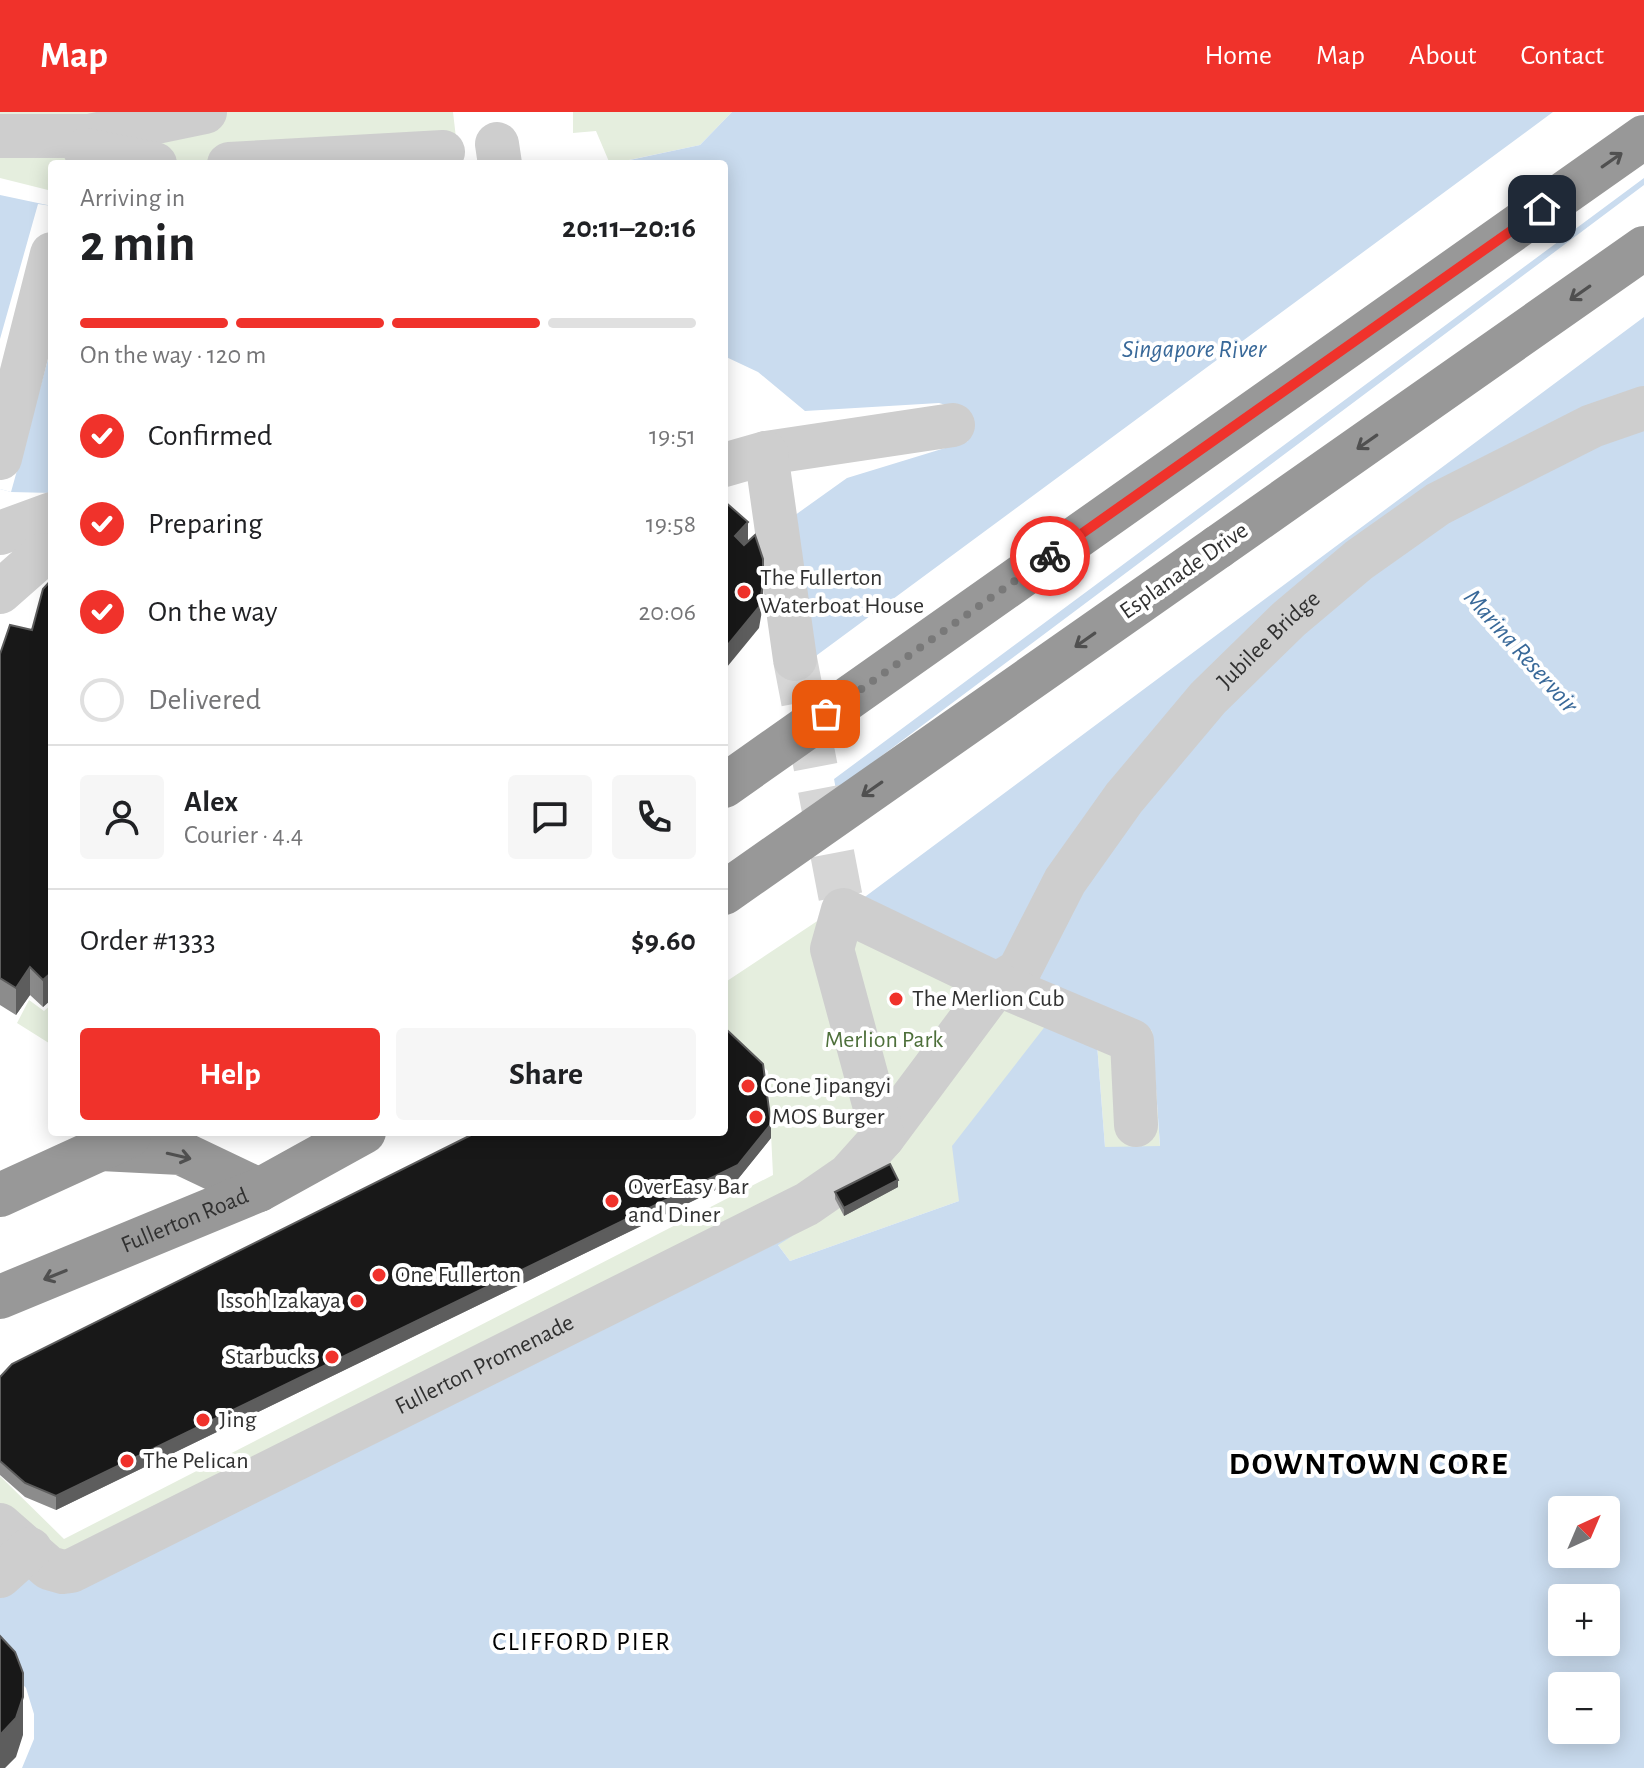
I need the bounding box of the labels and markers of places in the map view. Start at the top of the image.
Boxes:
pin [1508,175,1576,243]
place label: The Fullerton Waterboat House [760,566,924,618]
marker: The Fullerton Waterboat House [735,583,753,601]
pin [792,680,860,748]
place label: The Merlion Cub [912,987,1065,1011]
marker: The Merlion Cub [887,990,905,1008]
place label: Cone Jipangyi [764,1074,891,1098]
marker: Cone Jipangyi [739,1077,757,1095]
place label: MOS Burger [772,1105,885,1129]
marker: MOS Burger [747,1108,765,1126]
place label: OverEasy Bar and Diner [628,1175,749,1227]
marker: OverEasy Bar and Diner [603,1192,621,1210]
place label: One Fullerton [395,1263,521,1287]
marker: One Fullerton [370,1266,388,1284]
place label: Issoh Izakaya [219,1289,341,1313]
marker: Issoh Izakaya [348,1292,366,1310]
place label: Starbucks [225,1345,316,1369]
marker: Starbucks [323,1348,341,1366]
place label: Jing [219,1408,257,1432]
marker: Jing [194,1411,212,1429]
place label: The Pelican [143,1449,249,1473]
marker: The Pelican [118,1452,136,1470]

